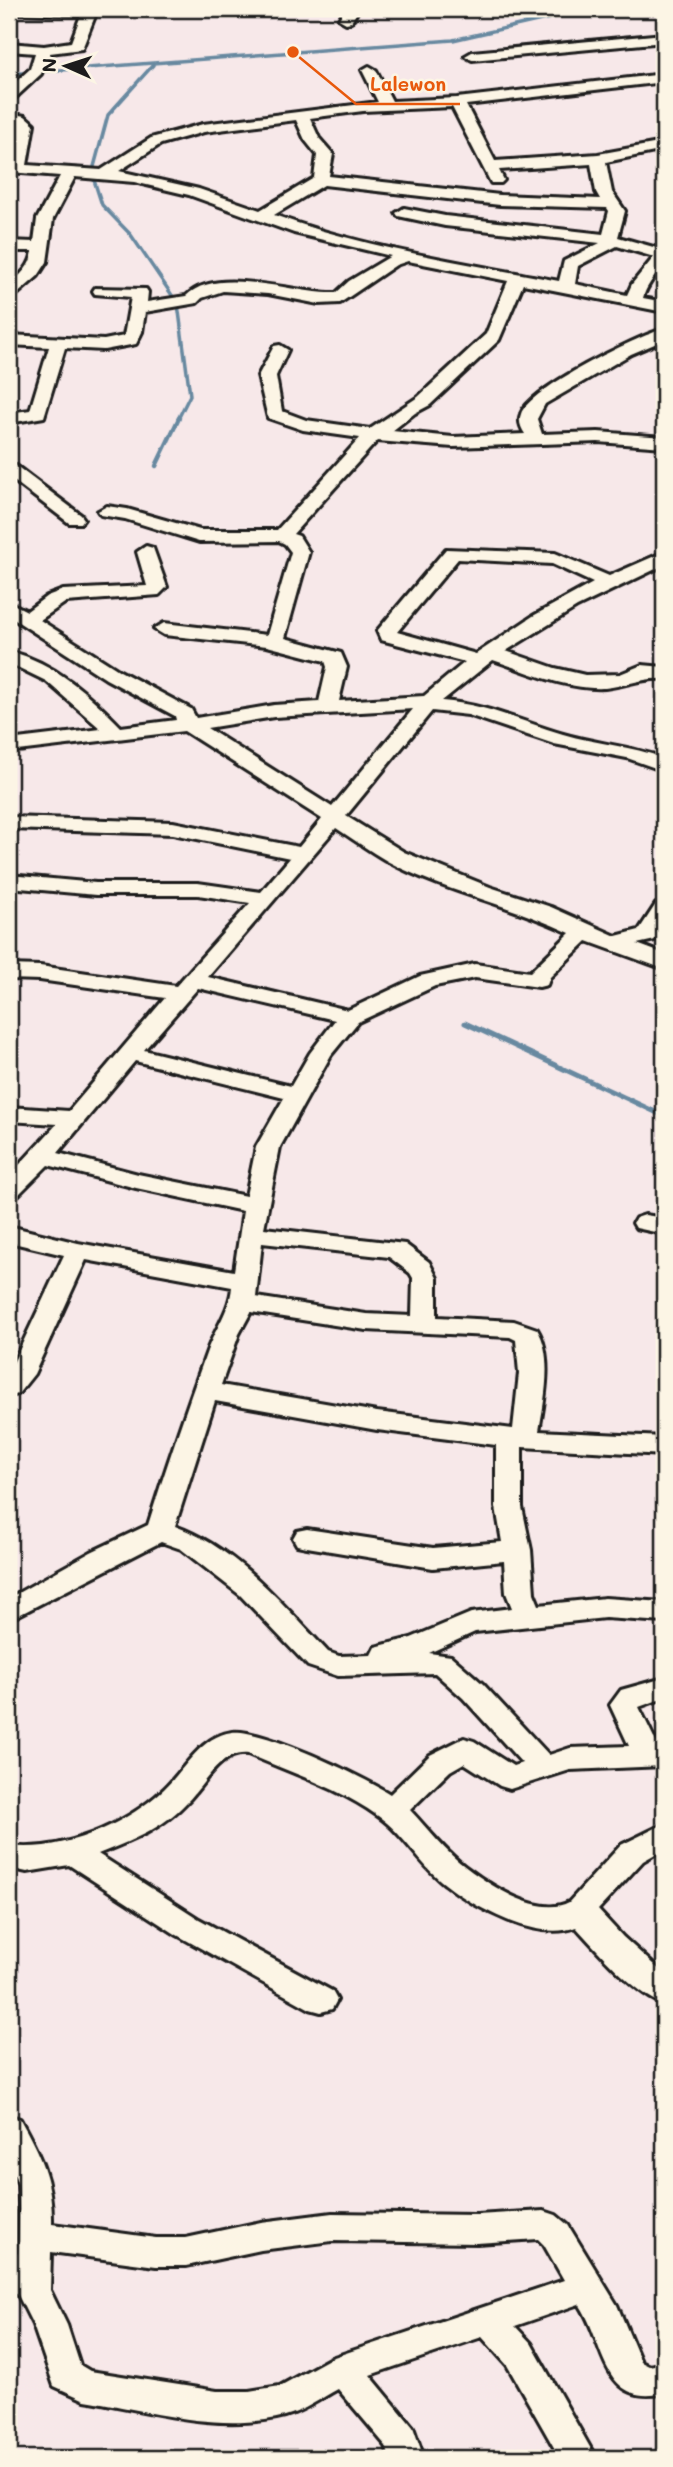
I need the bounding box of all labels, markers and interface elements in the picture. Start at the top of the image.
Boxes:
north arrow [32,32,102,102]
text: N [36,57,61,73]
callout: Lalewon [356,64,460,104]
text: Lalewon [370,71,446,96]

